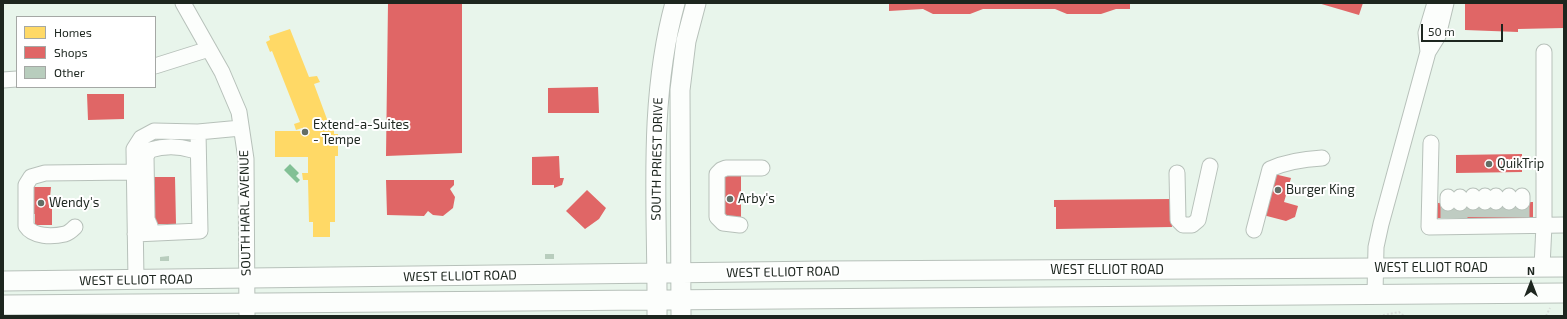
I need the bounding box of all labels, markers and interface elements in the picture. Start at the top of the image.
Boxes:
legend [16,16,156,88]
scale bar [1423,16,1505,42]
text: 50 m [1428,24,1455,38]
text: Homes [54,25,92,39]
text: Shops [54,45,88,59]
text: Other [54,65,85,79]
street label: SOUTH PRIEST DRIVE [648,97,666,221]
place label: Extend-a-Suites - Tempe [313,117,409,148]
marker: Extend-a-Suites - Tempe [300,127,310,137]
street label: SOUTH HARL AVENUE [236,150,254,276]
place label: QuikTrip [1497,156,1544,172]
marker: QuikTrip [1484,159,1494,169]
place label: Burger King [1286,182,1355,198]
marker: Burger King [1273,185,1283,195]
place label: Arby's [738,191,775,207]
marker: Arby's [725,194,735,204]
place label: Wendy's [49,195,99,211]
marker: Wendy's [36,198,46,208]
street label: WEST ELLIOT ROAD [1374,260,1488,276]
street label: WEST ELLIOT ROAD [1050,262,1164,278]
street label: WEST ELLIOT ROAD [726,263,840,281]
north arrow [1511,263,1551,303]
text: N [1527,264,1535,277]
street label: WEST ELLIOT ROAD [403,267,517,285]
street label: WEST ELLIOT ROAD [79,271,193,289]

